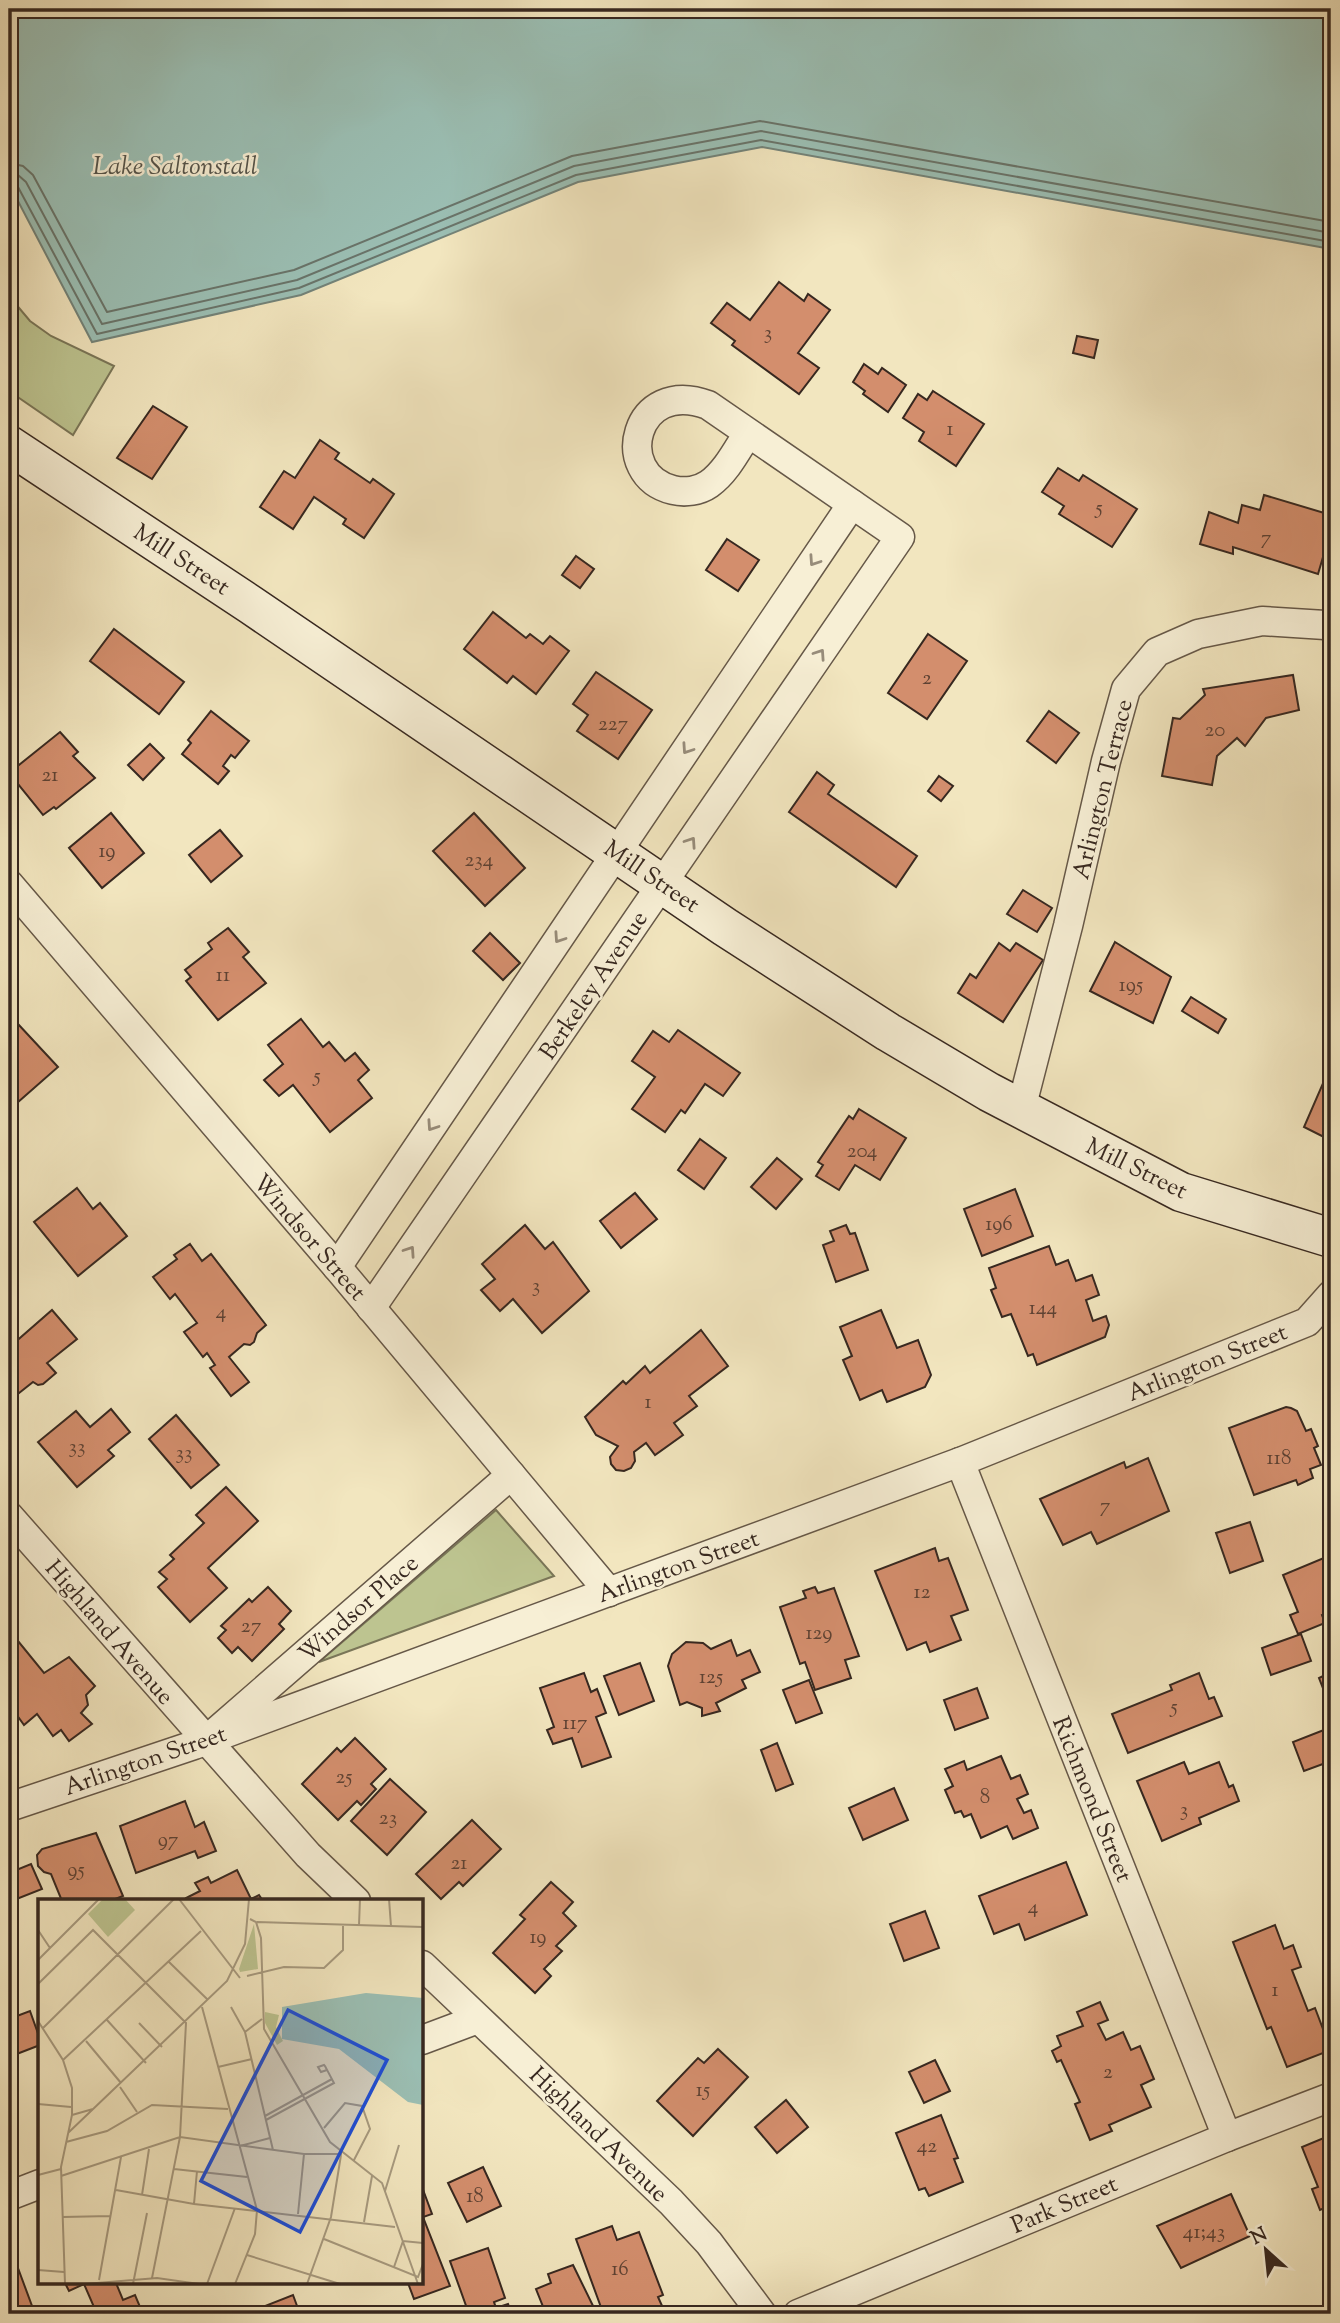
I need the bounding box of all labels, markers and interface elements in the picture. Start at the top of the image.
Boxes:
water label: Lake Saltonstall [93,149,258,186]
house number: 3 [764,319,772,349]
house number: 1 [946,415,954,445]
house number: 5 [1094,494,1103,524]
street label: Mill Street [126,517,236,605]
house number: 7 [1261,524,1272,554]
one-way arrow [809,553,822,566]
one-way arrow [812,649,824,662]
house number: 2 [922,664,932,694]
street label: Arlington Terrace [1065,696,1143,883]
house number: 227 [598,710,629,740]
house number: 20 [1205,716,1225,746]
one-way arrow [682,741,695,754]
house number: 21 [42,761,58,791]
street label: Mill Street [596,833,706,922]
house number: 19 [98,837,116,867]
one-way arrow [683,837,695,850]
house number: 234 [465,846,493,876]
street label: Berkeley Avenue [532,905,657,1068]
one-way arrow [555,930,568,943]
house number: 11 [216,961,230,991]
house number: 195 [1119,971,1143,1001]
house number: 5 [312,1062,321,1092]
one-way arrow [427,1119,440,1132]
street label: Mill Street [1080,1131,1193,1209]
house number: 204 [847,1137,877,1167]
street label: Windsor Street [244,1167,373,1309]
house number: 196 [985,1210,1013,1240]
one-way arrow [402,1246,415,1259]
house number: 3 [532,1272,540,1302]
house number: 144 [1029,1294,1057,1324]
house number: 4 [216,1298,226,1328]
street label: Arlington Street [1123,1316,1293,1411]
house number: 1 [644,1388,652,1418]
house number: 33 [69,1433,85,1463]
house number: 33 [176,1439,192,1469]
house number: 118 [1267,1444,1291,1474]
house number: 7 [1100,1492,1111,1522]
street label: Arlington Street [593,1523,764,1613]
street label: Windsor Place [292,1548,427,1671]
street label: Highland Avenue [36,1553,181,1713]
house number: 12 [914,1578,931,1608]
house number: 27 [241,1612,262,1642]
house number: 129 [805,1619,833,1649]
house number: 125 [699,1663,723,1693]
house number: 5 [1169,1693,1178,1723]
house number: 117 [563,1709,588,1739]
street label: Richmond Street [1042,1712,1140,1888]
street label: Arlington Street [60,1718,231,1806]
house number: 25 [335,1763,353,1793]
house number: 8 [980,1783,990,1813]
house number: 3 [1180,1796,1188,1826]
house number: 23 [379,1804,397,1834]
house number: 97 [158,1826,179,1856]
house number: 21 [451,1849,467,1879]
house number: 95 [67,1856,85,1886]
house number: 4 [1028,1893,1038,1923]
inset map [38,1899,424,2284]
house number: 19 [529,1923,547,1953]
house number: 1 [1271,1976,1279,2006]
house number: 2 [1103,2058,1113,2088]
street label: Highland Avenue [520,2060,675,2211]
house number: 15 [696,2076,710,2106]
house number: 42 [917,2132,937,2162]
street label: Park Street [1006,2168,1123,2244]
house number: 18 [466,2182,484,2212]
north arrow [1232,2214,1302,2284]
house number: 41;43 [1183,2218,1225,2248]
text: N [1247,2222,1272,2253]
house number: 16 [611,2255,629,2285]

